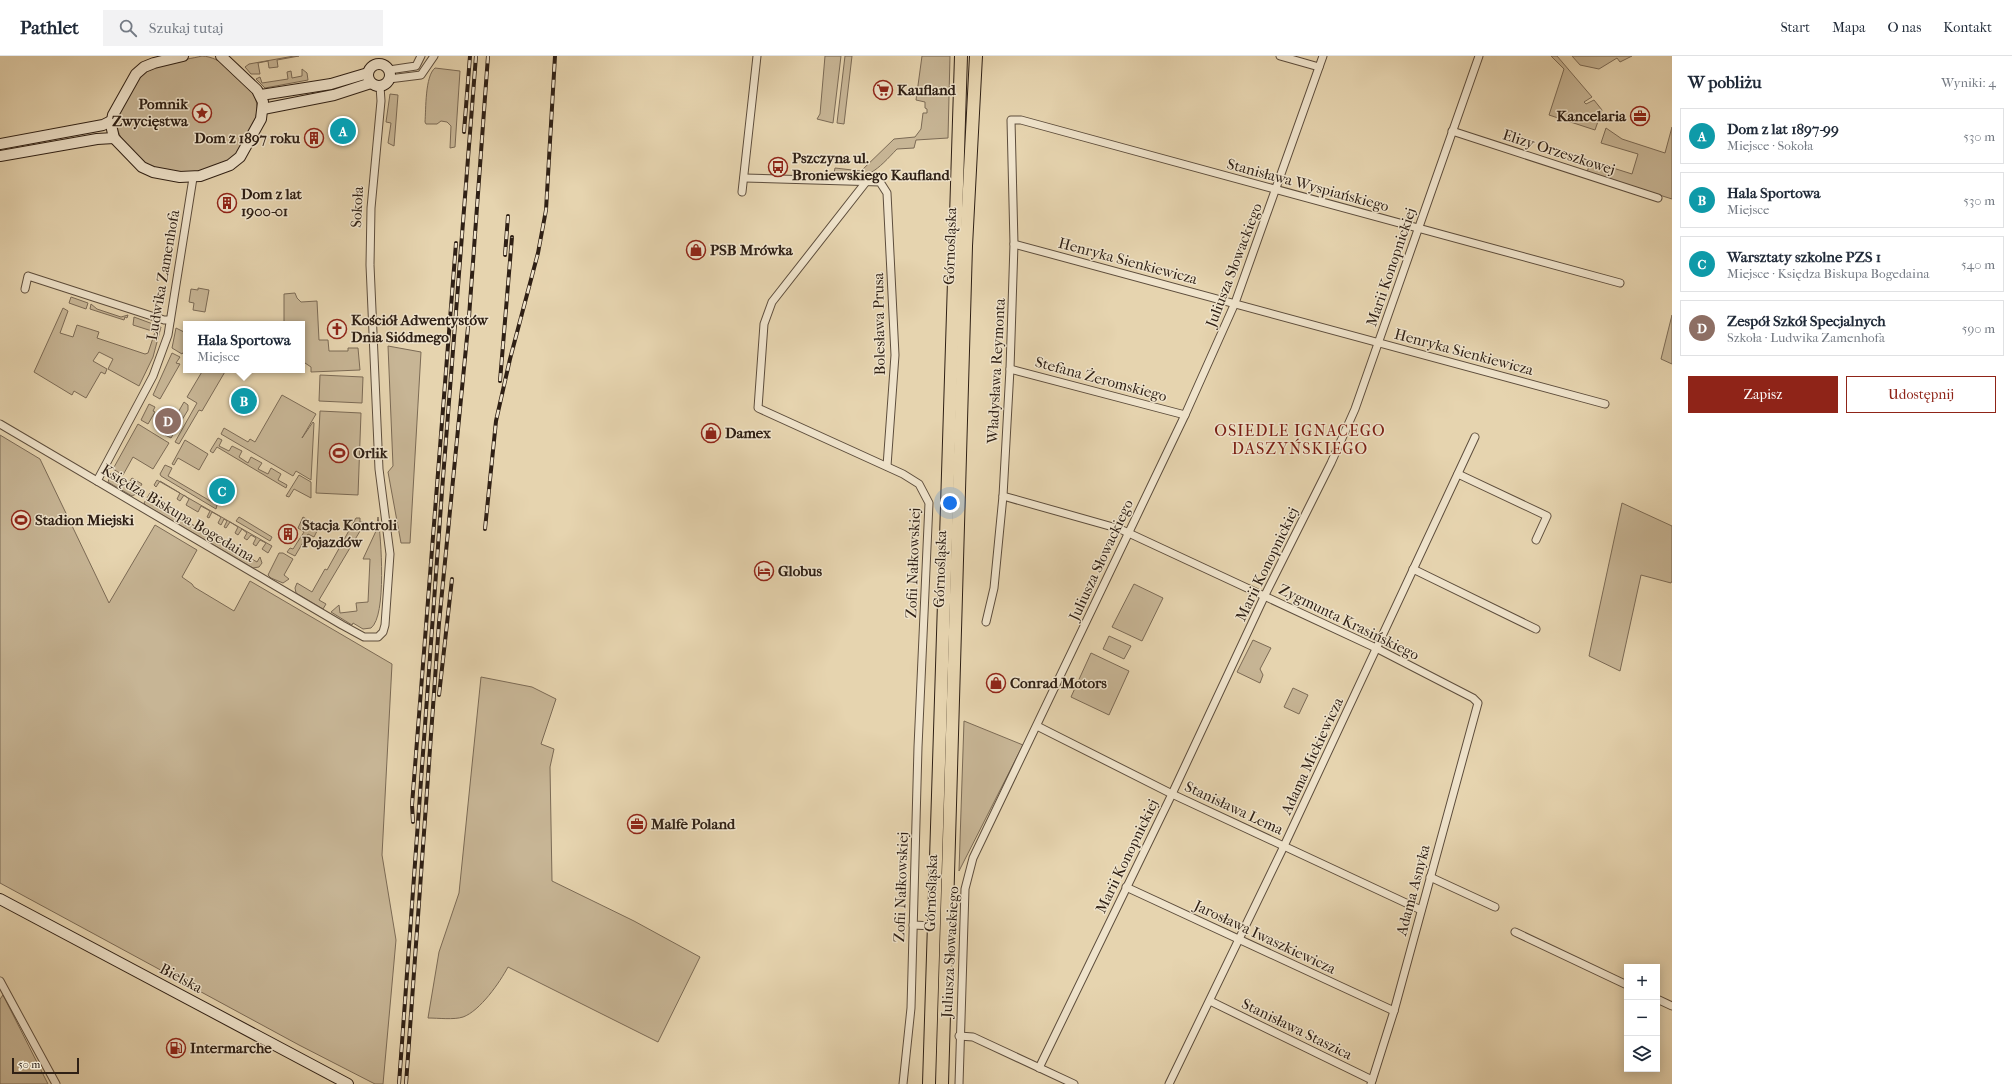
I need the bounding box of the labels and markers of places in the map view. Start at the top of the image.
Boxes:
supermarket icon: Kaufland [872,79,894,101]
place label: Kaufland [897,81,957,99]
place label: Pomnik Zwycięstwa [112,95,189,131]
place icon: Pomnik Zwycięstwa [191,102,213,124]
office icon: Kancelaria [1629,105,1651,127]
place label: Kancelaria [1557,107,1627,125]
pin: A [330,116,356,146]
building icon: Dom z 1897 roku [303,127,325,149]
place label: Dom z 1897 roku [194,129,301,147]
place label: Pszczyna ul. Broniewskiego Kaufland [792,149,950,184]
bus stop icon: Pszczyna ul. Broniewskiego Kaufland [767,156,789,178]
place label: Dom z lat 1900-01 [241,185,303,220]
building icon: Dom z lat 1900-01 [216,192,238,214]
shop icon: PSB Mrówka [685,239,707,261]
place label: PSB Mrówka [710,241,794,259]
place label: Kościół Adwentystów Dnia Siódmego [351,311,489,346]
church icon: Kościół Adwentystów Dnia Siódmego [326,318,348,340]
pin: B [231,386,257,416]
pin: D [155,406,181,436]
shop icon: Damex [700,422,722,444]
place label: Damex [725,424,771,442]
sports icon: Orlik [328,442,350,464]
place label: Orlik [353,444,389,462]
pin: C [209,476,235,506]
sports icon: Stadion Miejski [10,509,32,531]
place label: Stadion Miejski [35,511,135,529]
place label: Stacja Kontroli Pojazdów [302,516,398,551]
building icon: Stacja Kontroli Pojazdów [277,523,299,545]
hotel icon: Globus [753,560,775,582]
place label: Globus [778,562,822,580]
shop icon: Conrad Motors [985,672,1007,694]
place label: Conrad Motors [1010,674,1107,692]
office icon: Malfe Poland [626,813,648,835]
place label: Malfe Poland [650,815,736,833]
fuel station icon: Intermarche [165,1037,187,1059]
place label: Intermarche [190,1039,272,1057]

